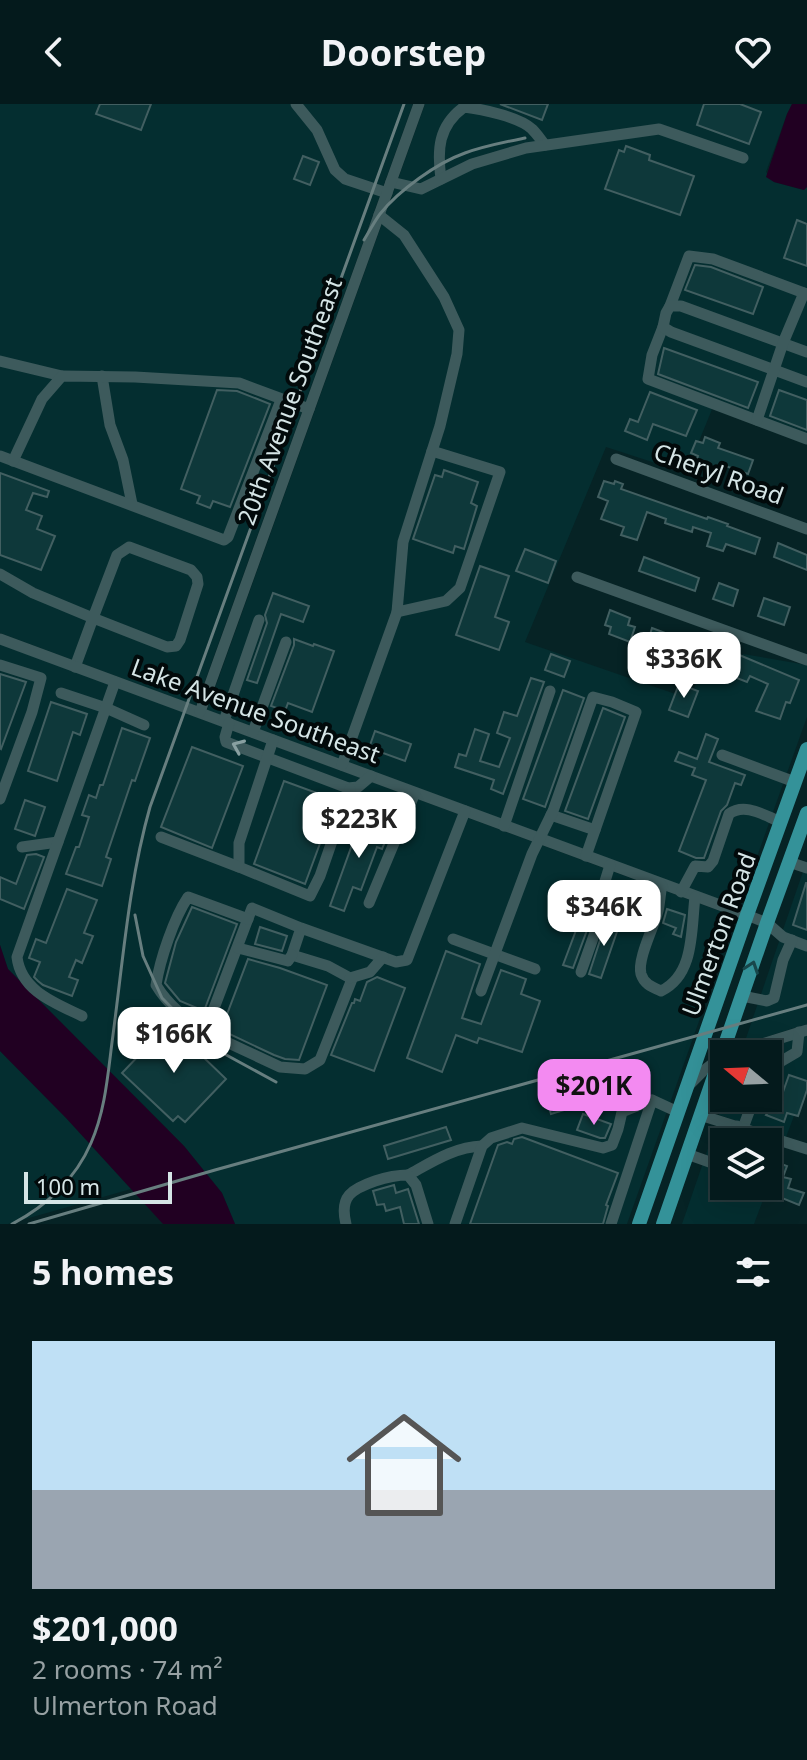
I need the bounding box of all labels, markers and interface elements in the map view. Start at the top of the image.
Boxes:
text: Doorstep [321,28,486,77]
icon: back [32,30,76,74]
icon: heart [731,30,775,74]
street label: 20th Avenue Southeast [229,272,349,529]
street label: Cheryl Road [650,434,788,512]
pin: $336K [628,632,740,700]
text: $336K [646,640,722,676]
street label: Lake Avenue Southeast [127,650,385,770]
one-way arrow [232,739,246,756]
pin: $223K [303,792,415,860]
text: $223K [321,800,397,836]
street label: Ulmerton Road [673,848,763,1020]
pin: $346K [548,880,660,948]
text: $346K [566,888,642,924]
one-way arrow [743,960,759,974]
pin: $166K [118,1007,230,1075]
text: $166K [136,1015,212,1051]
north arrow [710,1040,782,1112]
map controls [710,1040,782,1200]
pin: $201K [538,1059,650,1127]
text: $201K [556,1067,632,1103]
button: layers [710,1128,782,1200]
scale bar [24,1168,172,1204]
text: 100 m [36,1171,100,1201]
text: 5 homes [32,1249,174,1295]
icon: filters [731,1250,775,1294]
icon: home [332,1393,476,1537]
text: $201,000 [32,1605,178,1651]
text: 2 rooms · 74 m² [32,1651,222,1687]
text: Ulmerton Road [32,1687,218,1723]

